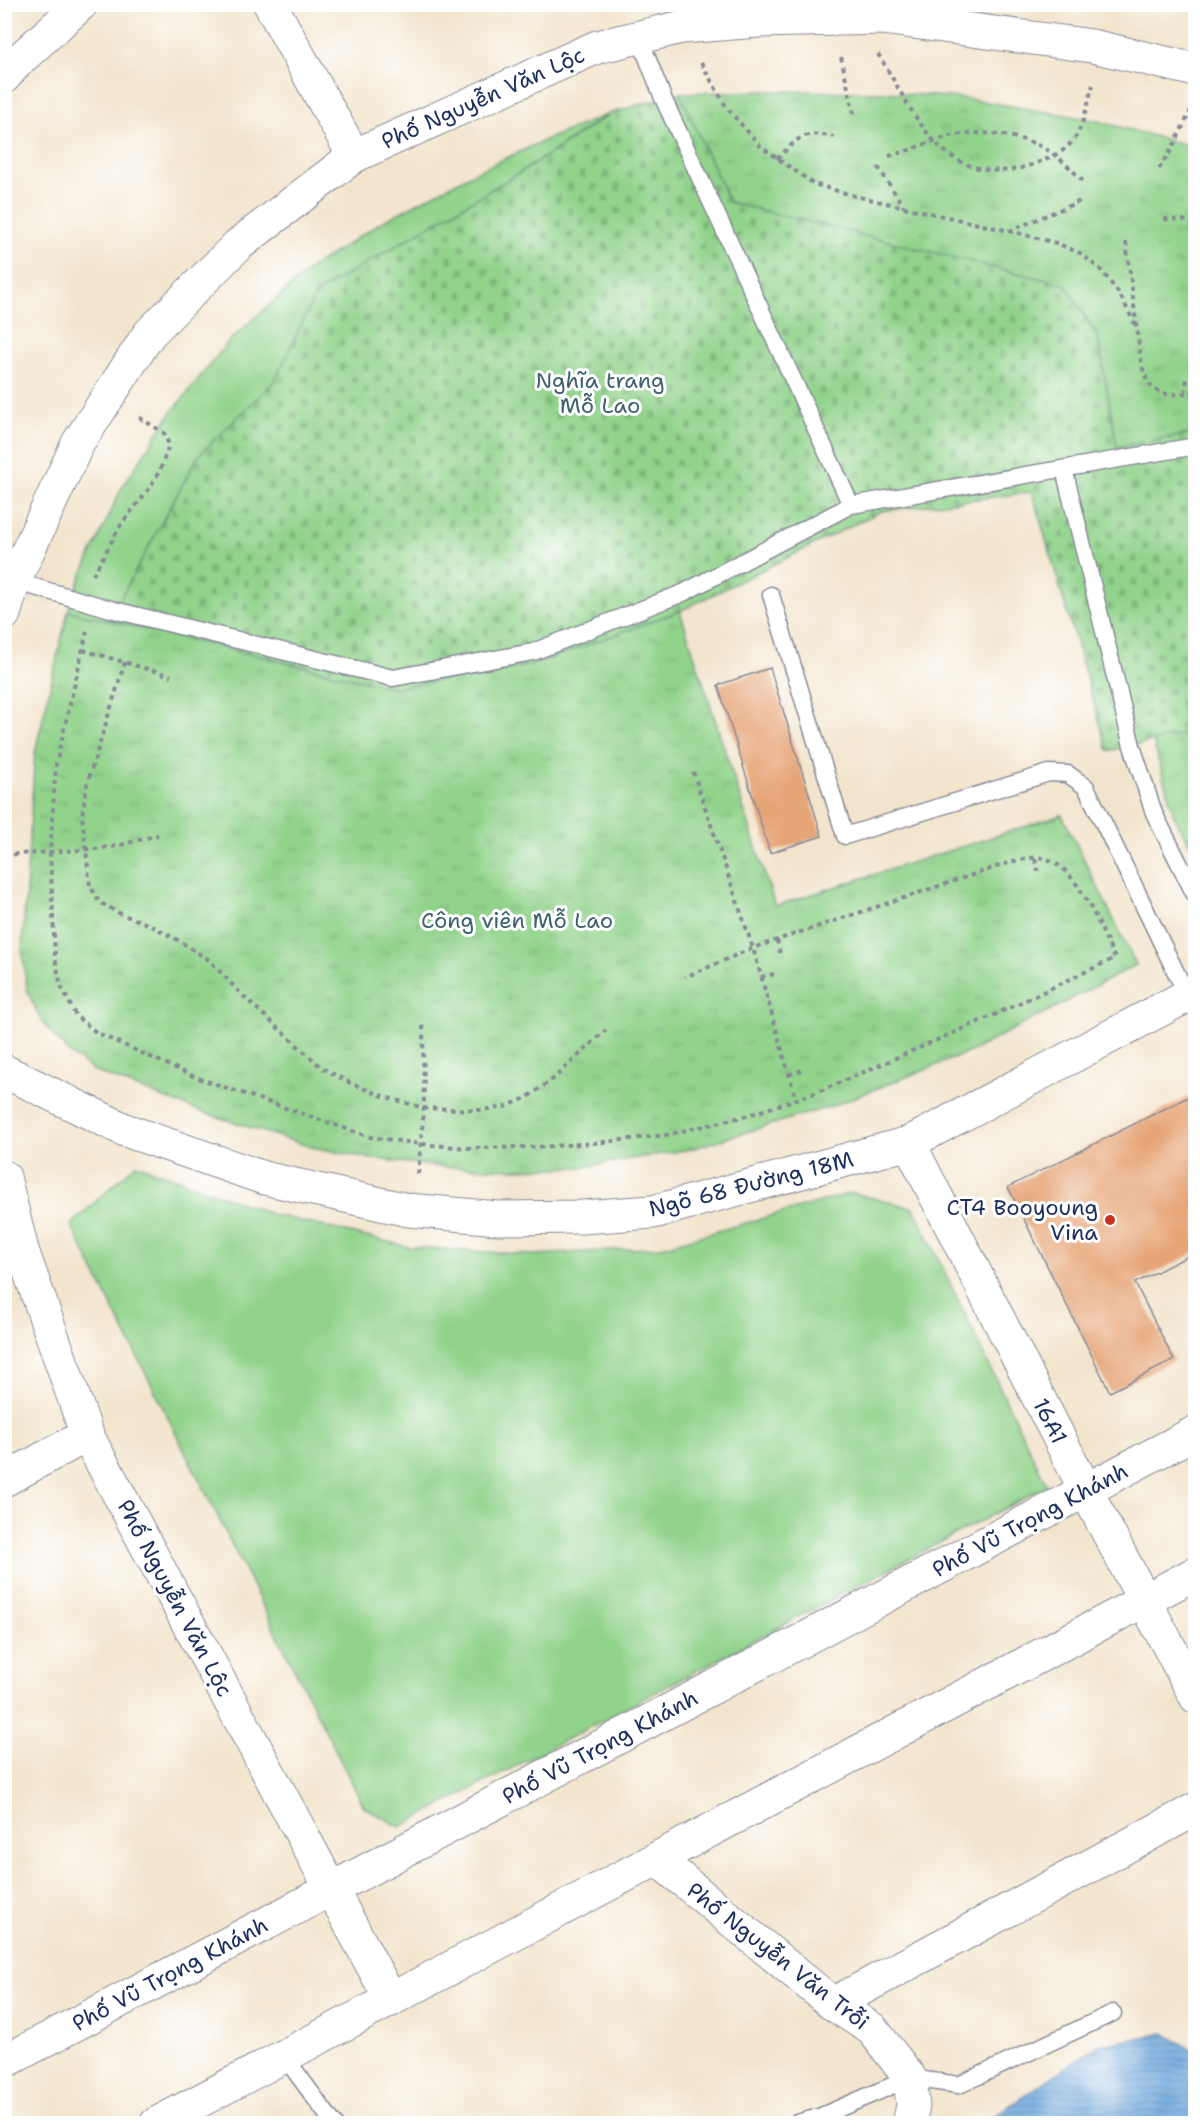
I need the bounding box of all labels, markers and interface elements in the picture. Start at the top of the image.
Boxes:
street label: Phố Nguyễn Văn Lộc [377,40,589,156]
park label: Nghĩa trang Mỗ Lao [535,366,665,420]
park label: Công viên Mỗ Lao [421,906,613,935]
street label: Ngõ 68 Đường 18M [646,1145,856,1223]
place label: CT4 Booyoung Vina [947,1193,1098,1247]
marker: CT4 Booyoung Vina [1103,1213,1117,1227]
street label: 16A1 [1026,1393,1074,1449]
street label: Phố Vũ Trọng Khánh [927,1456,1133,1584]
street label: Phố Nguyễn Văn Lộc [111,1494,239,1702]
street label: Phố Vũ Trọng Khánh [497,1683,703,1811]
street label: Phố Nguyễn Văn Trỗi [681,1876,875,2036]
street label: Phố Vũ Trọng Khánh [67,1910,273,2038]

